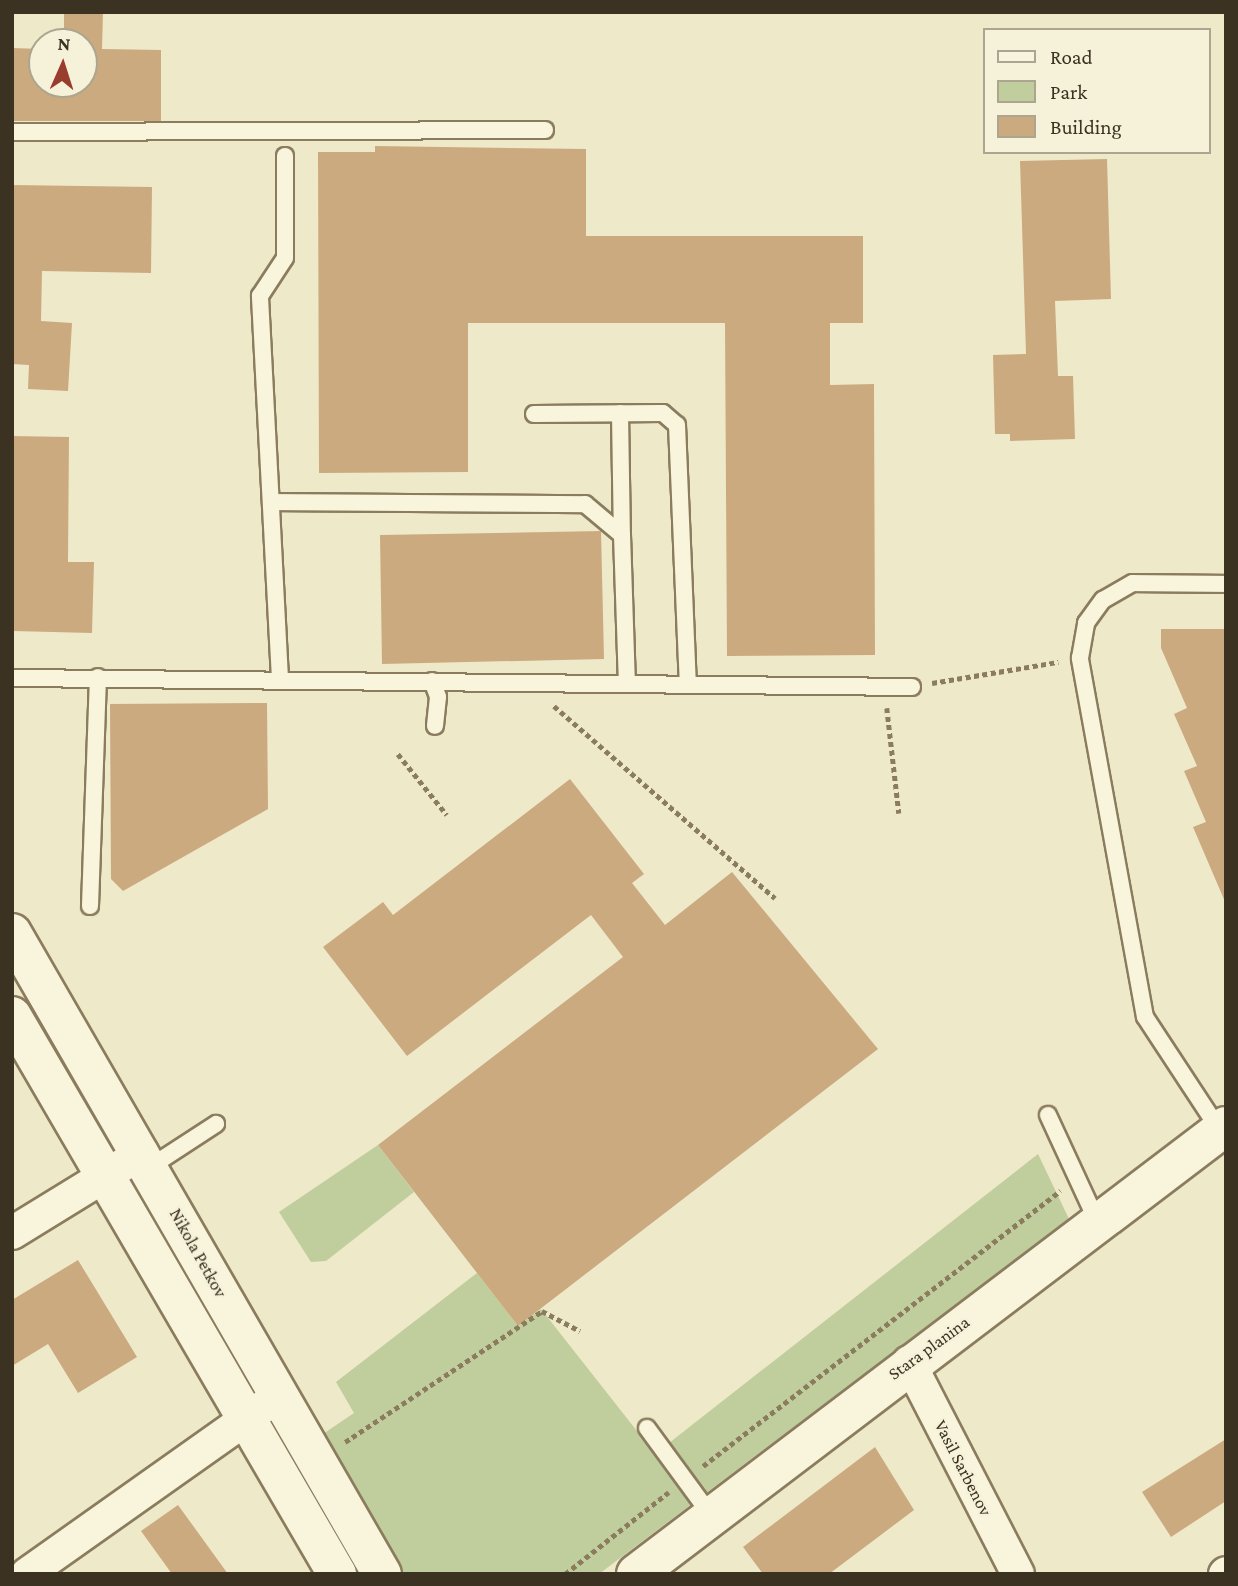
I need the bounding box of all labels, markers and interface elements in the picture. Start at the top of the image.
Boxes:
north arrow [28,28,98,98]
legend [982,28,1210,154]
text: N [57,33,71,54]
text: Road [1050,45,1093,69]
text: Park [1050,80,1087,104]
text: Building [1050,115,1122,139]
street label: Nikola Petkov [165,1205,231,1301]
street label: Stara planina [884,1311,974,1385]
street label: Vasil Sarbenov [930,1416,996,1520]

